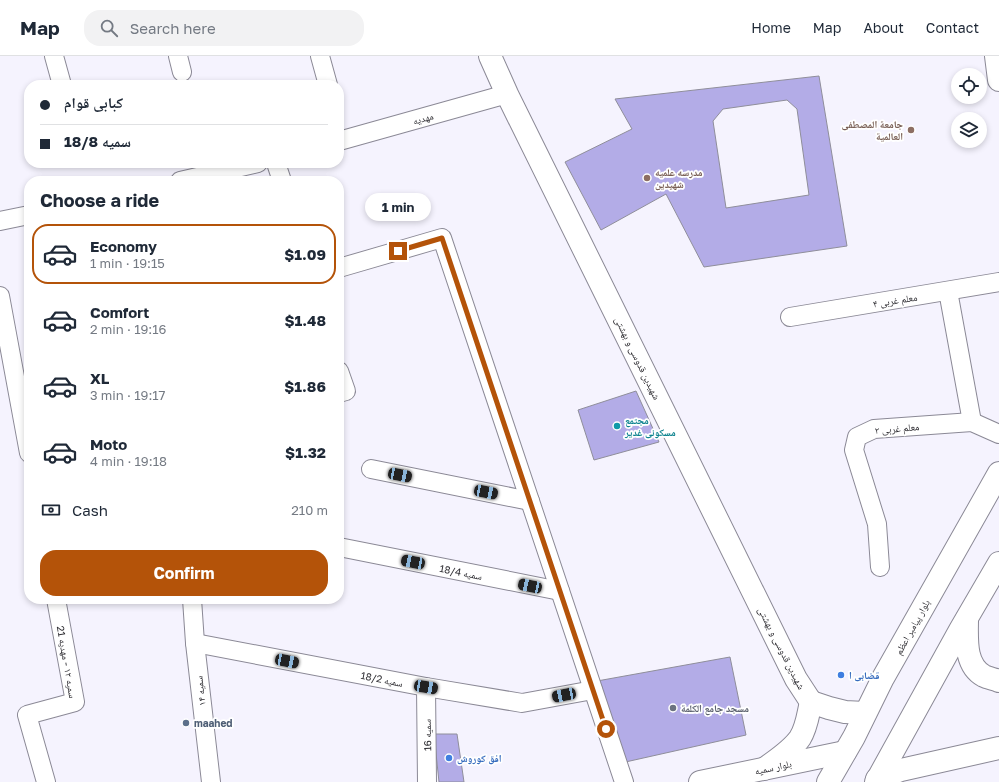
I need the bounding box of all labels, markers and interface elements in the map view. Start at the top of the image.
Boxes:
search box [84,10,364,46]
text: Map [20,16,60,39]
icon: search [98,17,120,39]
text: Search here [130,19,216,37]
text: Home [751,19,791,36]
text: Map [813,19,841,36]
text: About [863,19,904,36]
text: Contact [926,19,979,36]
map controls [951,68,987,148]
button: locate [951,68,987,104]
text: کبابی قوام [64,93,123,111]
street label: مهدیه [411,109,435,127]
button: layers [951,112,987,148]
place label: جامعة المصطفی العالمیة [842,118,904,142]
marker: جامعة المصطفی العالمیة [906,125,916,135]
text: سمیه 18/8 [64,132,131,150]
place label: مدرسه علمیه شهیدین [655,166,703,191]
marker: مدرسه علمیه شهیدین [642,173,652,183]
text: Choose a ride [40,189,159,211]
callout: 1 min [365,193,431,221]
text: 1 min [382,199,414,215]
icon: car [42,236,78,272]
text: Economy [90,237,157,255]
route end [389,242,407,260]
text: $1.09 [284,245,326,263]
text: 1 min · 19:15 [90,255,165,271]
street label: معلم غربی ۴ [872,291,919,311]
icon: car [42,302,78,338]
text: Comfort [90,303,149,321]
text: $1.48 [284,311,326,329]
street label: شهیدین قدوسی و بهشتی [612,315,664,402]
text: 2 min · 19:16 [90,321,166,337]
icon: car [42,368,78,404]
text: XL [90,369,109,387]
text: $1.86 [284,377,326,395]
text: 3 min · 19:17 [90,387,166,403]
place label: مجتمع مسکونی غدیر [624,414,676,439]
street label: معلم غربی ۲ [874,420,920,438]
marker: مجتمع مسکونی غدیر [612,421,622,431]
icon: car [42,434,78,470]
text: Moto [90,435,127,453]
text: $1.32 [285,443,326,461]
text: 4 min · 19:18 [90,453,167,469]
car [387,467,413,483]
car [473,484,499,500]
icon: cash [40,499,62,521]
text: Cash [72,501,108,519]
text: 210 m [291,502,328,518]
button: Confirm [40,550,328,596]
car [400,554,426,570]
street label: سمیه 18/4 [439,562,484,582]
car [517,578,543,594]
street label: بلوار پیامبر اعظم [892,597,934,658]
street label: شهیدین قدوسی و بهشتی [755,605,808,692]
street label: سمیه ۱۲ - مهدیه 21 [55,625,79,700]
car [274,653,300,669]
street label: سمیه 18/2 [360,669,405,689]
place label: قضابی ا [849,669,880,682]
marker: قضابی ا [836,670,846,680]
street label: سمیه ۱۴ [192,675,208,707]
car [413,679,439,695]
car [551,687,577,703]
place label: مسجد جامع الکلمة [681,702,749,716]
marker: مسجد جامع الکلمة [668,703,678,713]
place label: maahed [194,717,232,729]
marker: maahed [181,718,191,728]
street label: سمیه 16 [421,718,433,751]
route start [597,720,615,738]
place label: افق کوروش [457,752,502,765]
marker: افق کوروش [444,753,454,763]
street label: بلوار سمیه [753,757,793,777]

